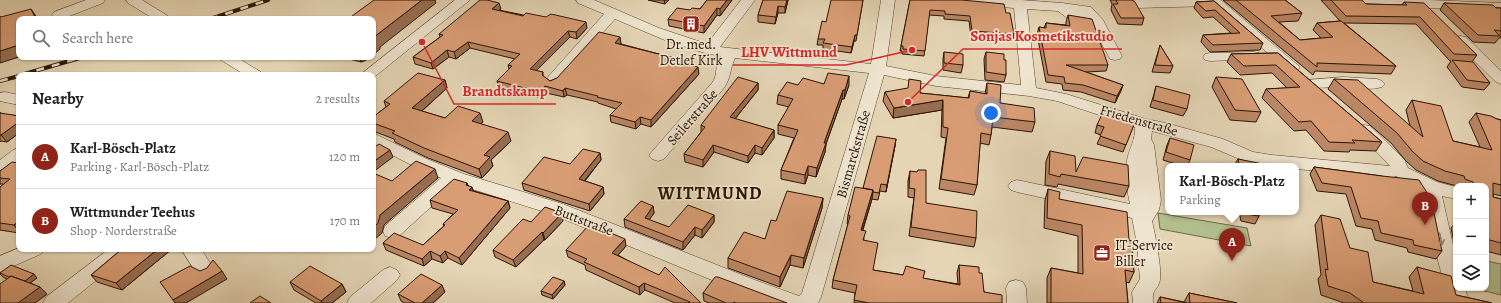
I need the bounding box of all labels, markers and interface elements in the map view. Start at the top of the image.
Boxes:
building icon: Dr. med. Detlef Kirk [681,14,701,34]
search box [16,16,376,60]
callout: Sonjas Kosmetikstudio [963,22,1122,49]
text: Sonjas Kosmetikstudio [970,26,1114,46]
icon: search [30,27,52,49]
text: Search here [62,28,133,48]
place label: Dr. med. Detlef Kirk [660,35,722,70]
callout: LHV Wittmund [733,38,846,65]
text: LHV Wittmund [741,42,838,62]
callout: Brandtskamp [454,77,556,104]
text: Brandtskamp [462,81,548,101]
street label: Seilerstraße [663,85,722,150]
text: Nearby [32,87,83,110]
text: 2 results [316,90,360,107]
street label: Friedenstraße [1098,100,1180,141]
your location [981,103,1001,123]
street label: Bismarckstraße [832,108,875,200]
text: Karl-Bösch-Platz [70,138,176,158]
text: A [41,148,49,165]
text: 120 m [329,148,360,165]
text: Parking · Karl-Bösch-Platz [70,158,209,175]
popup [1165,163,1299,215]
text: Karl-Bösch-Platz [1179,171,1285,191]
district label: WITTMUND [656,181,763,205]
map controls [1453,183,1489,291]
button: + [1453,183,1489,219]
text: Parking [1179,191,1221,208]
pin: B [1412,192,1438,225]
street label: Buttstraße [552,201,616,240]
text: Wittmunder Teehus [70,202,195,222]
text: B [41,212,49,229]
text: 170 m [330,212,360,229]
button: − [1453,219,1489,255]
text: Shop · Norderstraße [70,222,177,239]
pin: A [1219,228,1245,261]
one-way arrow [1438,232,1446,245]
place label: IT-Service Biller [1115,236,1173,271]
office icon: IT-Service Biller [1092,243,1112,263]
button: layers [1453,255,1489,291]

